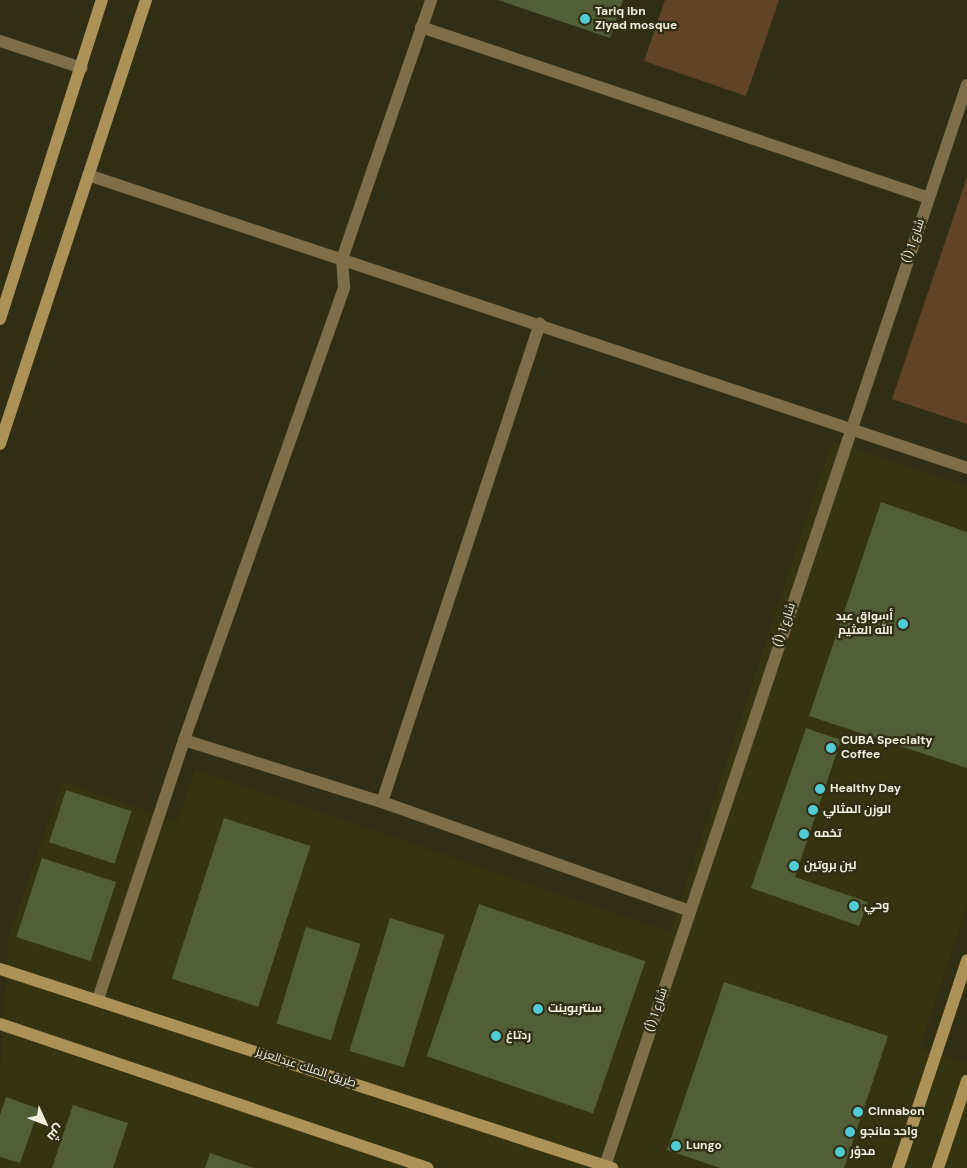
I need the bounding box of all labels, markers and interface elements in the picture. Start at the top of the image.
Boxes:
place label: Tariq ibn Ziyad mosque [595,5,677,33]
marker: Tariq ibn Ziyad mosque [579,13,591,25]
street label: شارع 1 (أ) [900,217,928,265]
street label: شارع 1 (أ) [771,601,799,649]
place label: أسواق عبد الله العثيم [836,610,893,638]
marker: أسواق عبد الله العثيم [897,618,909,630]
place label: CUBA Specialty Coffee [841,734,933,762]
marker: CUBA Specialty Coffee [825,742,837,754]
place label: Healthy Day [830,782,901,796]
marker: Healthy Day [814,783,826,795]
place label: الوزن المثالي [823,803,891,817]
marker: الوزن المثالي [807,804,819,816]
place label: تخمه [814,827,842,841]
marker: تخمه [798,828,810,840]
place label: لين بروتين [804,859,856,873]
marker: لين بروتين [788,860,800,872]
place label: وحي [864,899,889,913]
marker: وحي [848,900,860,912]
street label: شارع 1 (أ) [643,986,671,1034]
place label: سنتربوينت [548,1002,602,1016]
marker: سنتربوينت [532,1003,544,1015]
place label: ردتاغ [506,1029,531,1043]
marker: ردتاغ [490,1030,502,1042]
street label: طريق الملك عبدالعزيز [254,1045,358,1091]
north arrow [20,1098,70,1148]
place label: Cinnabon [868,1105,925,1119]
marker: Cinnabon [852,1106,864,1118]
text: ش [43,1121,69,1146]
place label: واحد مانجو [860,1125,918,1139]
marker: واحد مانجو [844,1126,856,1138]
place label: Lungo [686,1139,722,1153]
marker: Lungo [670,1140,682,1152]
place label: مدوّر [850,1145,875,1159]
marker: مدوّر [834,1146,846,1158]

